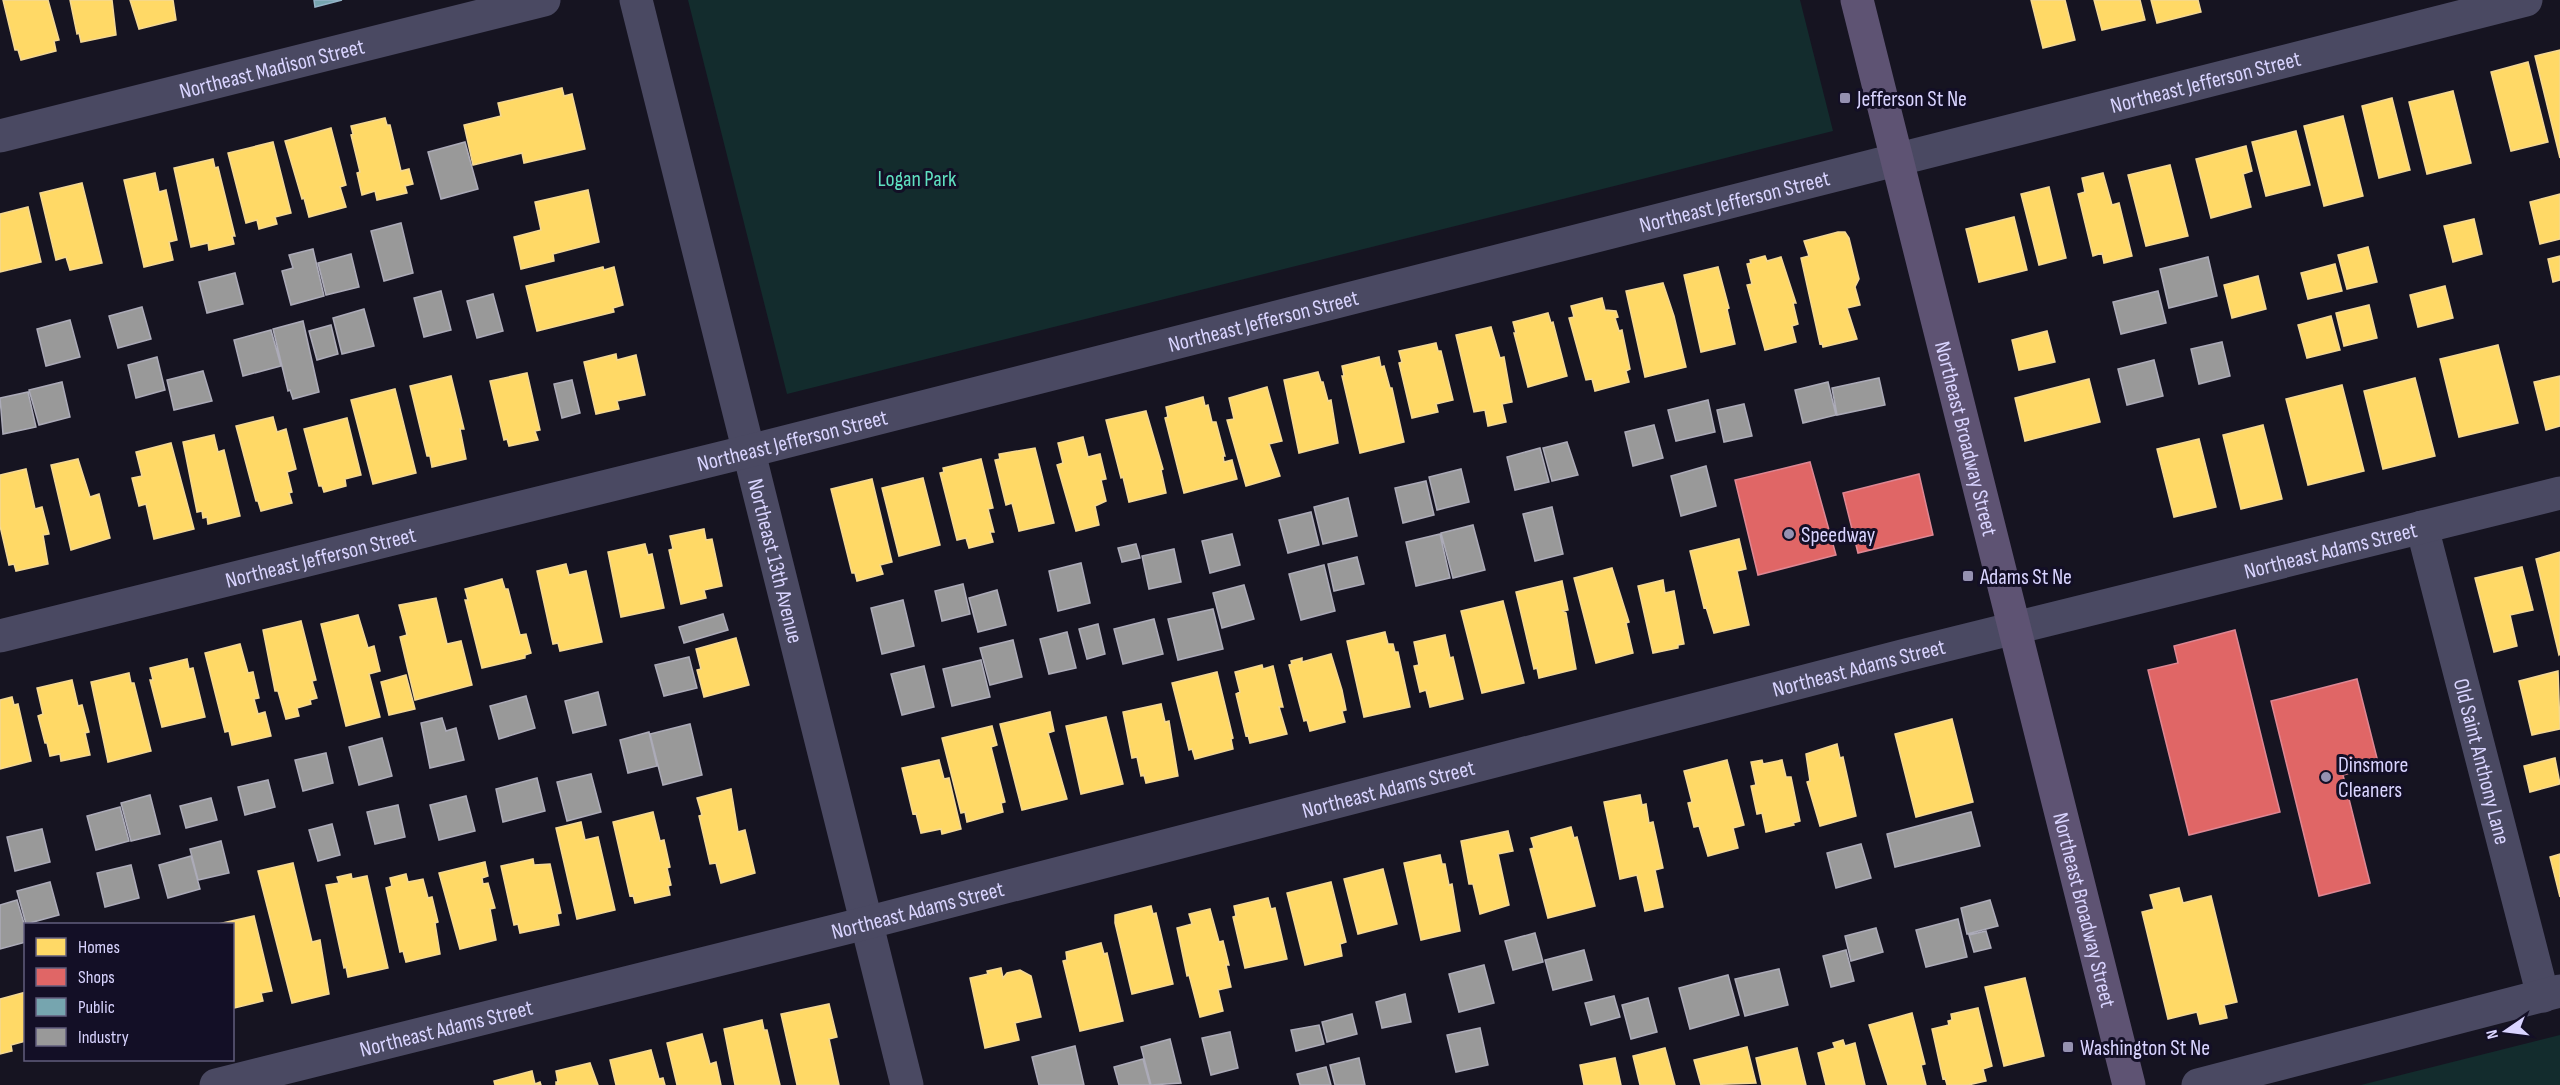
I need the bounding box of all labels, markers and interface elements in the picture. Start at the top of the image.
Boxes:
street label: Northeast Madison Street [177,33,368,106]
street label: Northeast Jefferson Street [2108,46,2304,120]
place label: Jefferson St Ne [1856,86,1967,113]
marker: Jefferson St Ne [1838,91,1852,105]
street label: Northeast Jefferson Street [1637,165,1833,240]
park label: Logan Park [877,166,957,193]
street label: Northeast Jefferson Street [1166,285,1362,359]
street label: Northeast Broadway Street [1928,339,2003,539]
street label: Northeast Jefferson Street [694,404,891,478]
street label: Northeast 13th Avenue [741,476,808,646]
street label: Northeast Adams Street [2241,517,2420,586]
street label: Northeast Jefferson Street [223,522,419,595]
place label: Speedway [1801,522,1876,549]
marker: Speedway [1782,527,1796,541]
place label: Adams St Ne [1979,564,2072,591]
marker: Adams St Ne [1961,569,1975,583]
street label: Northeast Adams Street [1770,634,1949,704]
street label: Old Saint Anthony Lane [2447,676,2515,848]
place label: Dinsmore Cleaners [2338,752,2408,804]
street label: Northeast Adams Street [1299,755,1478,825]
marker: Dinsmore Cleaners [2319,770,2333,784]
street label: Northeast Broadway Street [2046,810,2121,1011]
street label: Northeast Adams Street [829,876,1007,946]
legend [24,923,234,1061]
text: Homes [78,937,120,958]
text: Shops [78,967,115,988]
street label: Northeast Adams Street [357,995,536,1064]
text: Public [78,997,115,1018]
north arrow [2476,1001,2536,1061]
text: Industry [78,1027,129,1048]
text: N [2483,1028,2503,1041]
place label: Washington St Ne [2080,1035,2210,1062]
marker: Washington St Ne [2061,1040,2075,1054]

